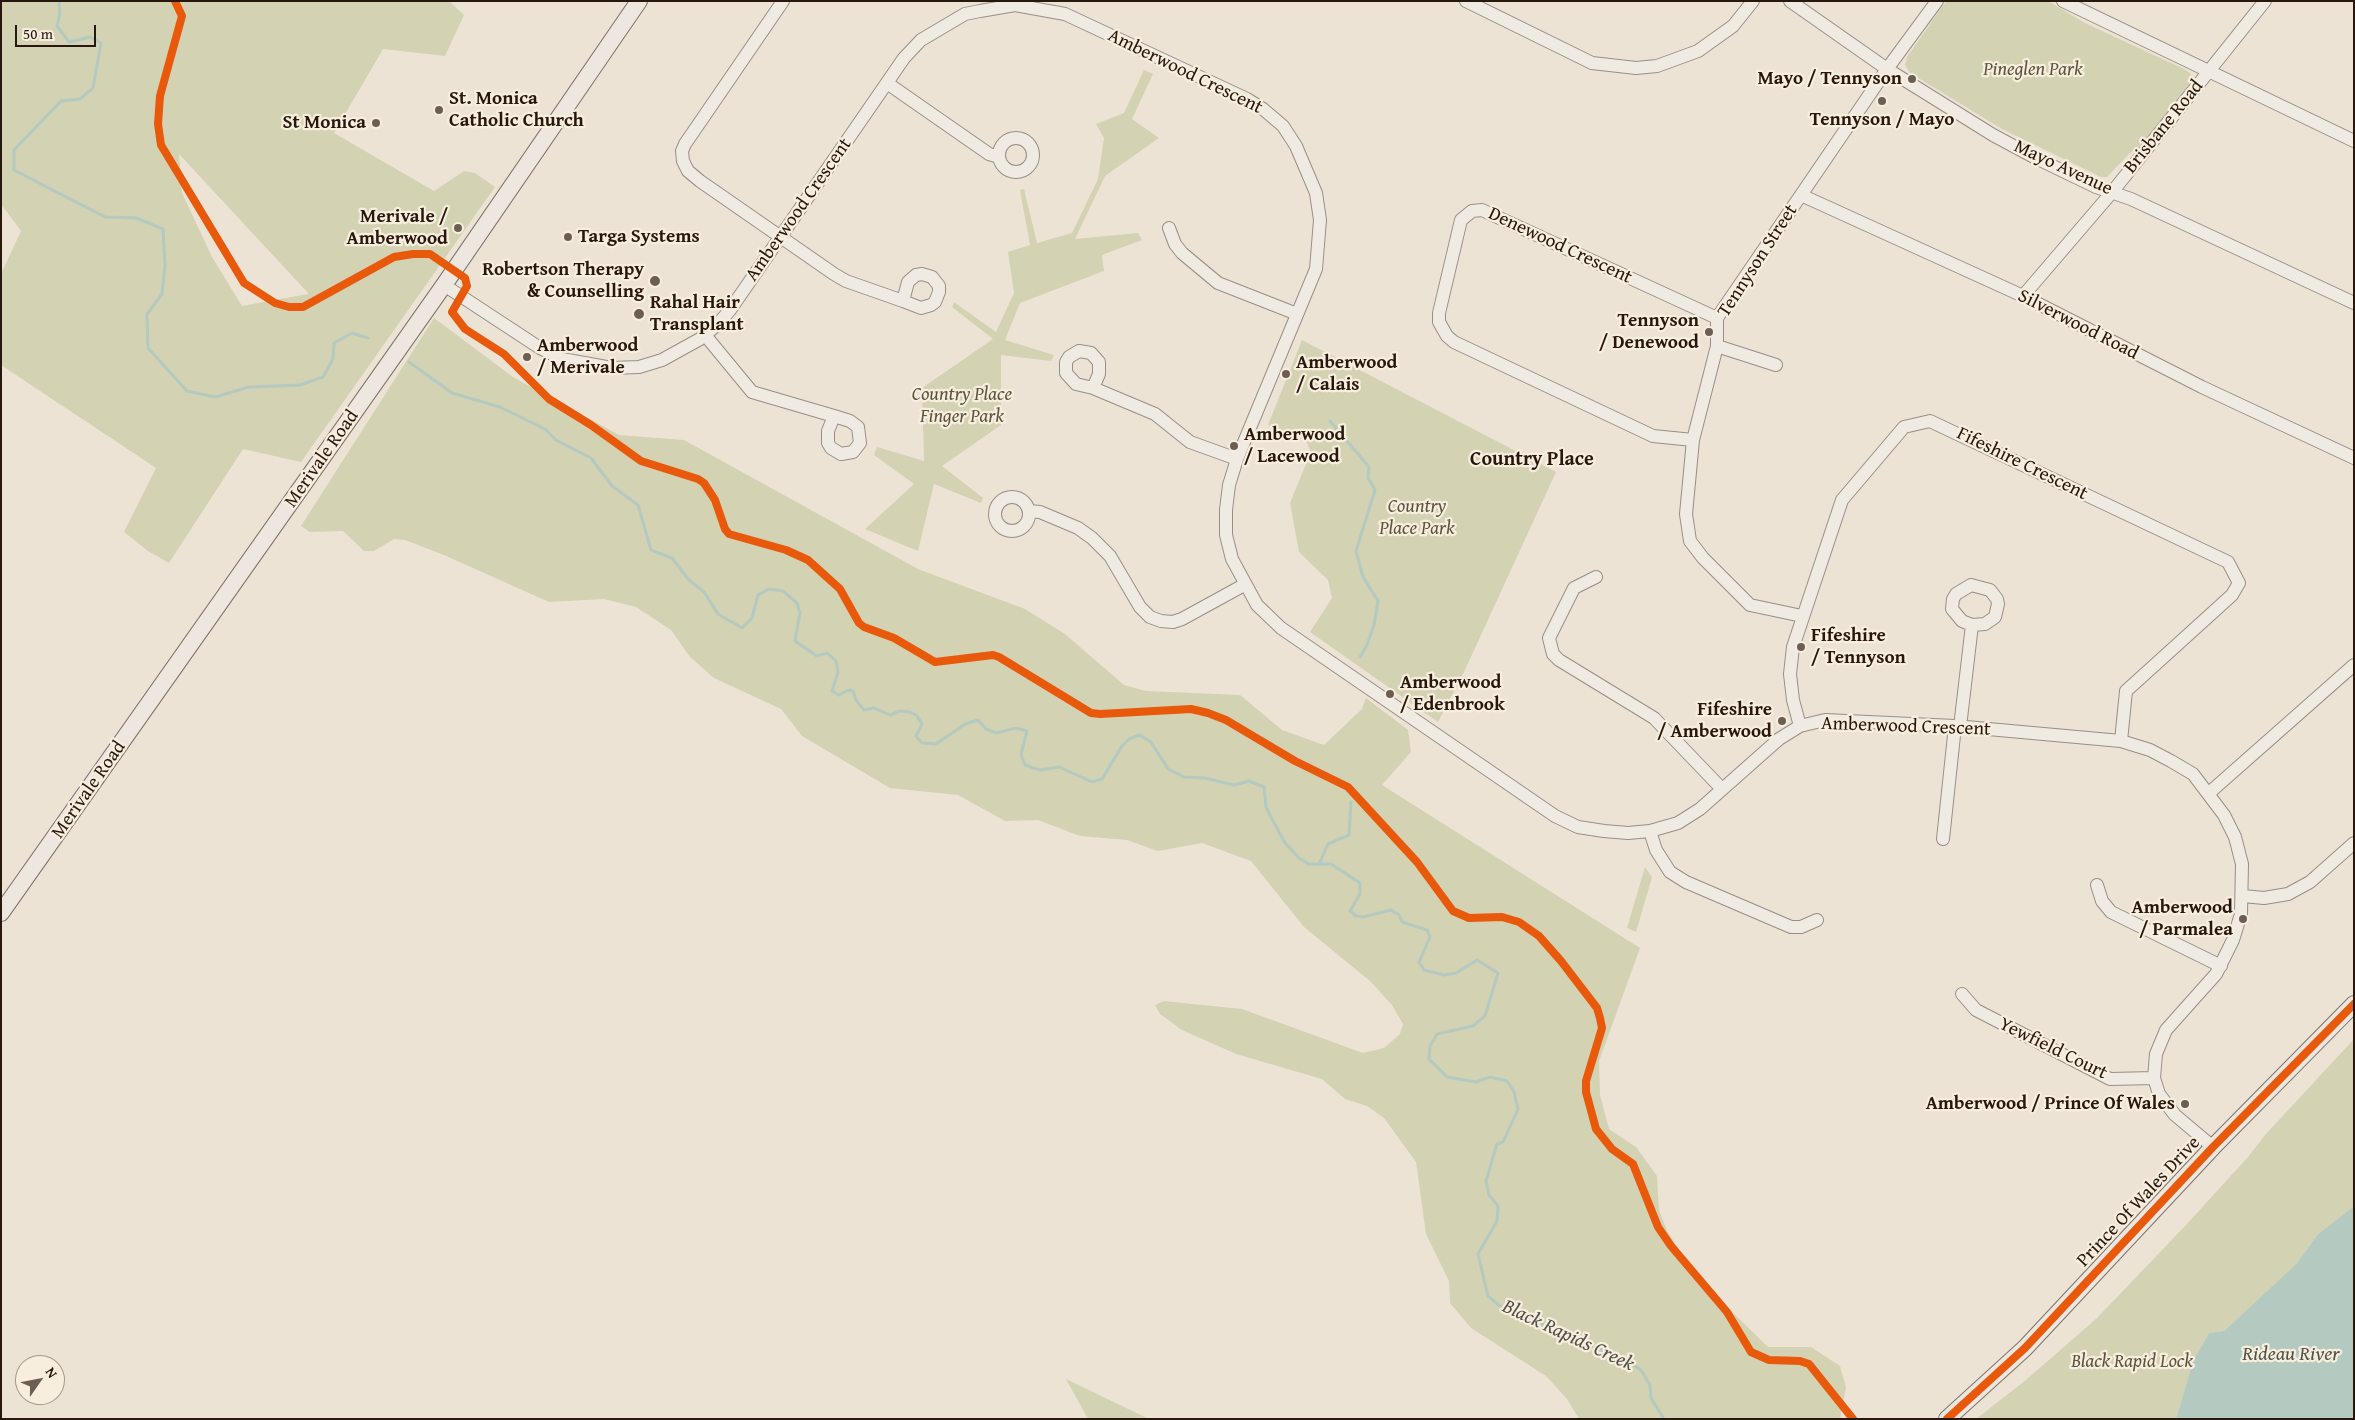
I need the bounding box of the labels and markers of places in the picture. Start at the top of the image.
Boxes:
place label: Mayo / Tennyson [1757,68,1902,90]
marker: Mayo / Tennyson [1906,73,1918,85]
place label: St. Monica Catholic Church [449,88,584,132]
marker: Tennyson / Mayo [1876,95,1888,107]
marker: St. Monica Catholic Church [433,104,445,116]
place label: Tennyson / Mayo [1810,109,1954,131]
place label: St Monica [283,112,366,134]
marker: St Monica [370,117,382,129]
place label: Merivale / Amberwood [347,206,448,250]
marker: Merivale / Amberwood [452,222,464,234]
place label: Targa Systems [578,226,700,248]
marker: Targa Systems [562,231,574,243]
place label: Robertson Therapy & Counselling [482,259,644,303]
marker: Robertson Therapy & Counselling [648,274,662,288]
place label: Rahal Hair Transplant [650,292,744,336]
marker: Rahal Hair Transplant [632,307,646,321]
place label: Tennyson / Denewood [1599,310,1699,354]
marker: Tennyson / Denewood [1703,326,1715,338]
place label: Amberwood / Merivale [537,335,638,379]
marker: Amberwood / Merivale [521,351,533,363]
place label: Amberwood / Calais [1296,352,1397,396]
marker: Amberwood / Calais [1280,368,1292,380]
place label: Amberwood / Lacewood [1244,424,1345,468]
marker: Amberwood / Lacewood [1228,440,1240,452]
place label: Fifeshire / Tennyson [1811,625,1906,669]
marker: Fifeshire / Tennyson [1795,641,1807,653]
place label: Amberwood / Edenbrook [1400,672,1505,716]
marker: Amberwood / Edenbrook [1384,688,1396,700]
place label: Fifeshire / Amberwood [1657,699,1772,743]
marker: Fifeshire / Amberwood [1776,715,1788,727]
place label: Amberwood / Parmalea [2132,897,2233,941]
marker: Amberwood / Parmalea [2237,913,2249,925]
place label: Amberwood / Prince Of Wales [1926,1093,2175,1115]
marker: Amberwood / Prince Of Wales [2179,1098,2191,1110]

